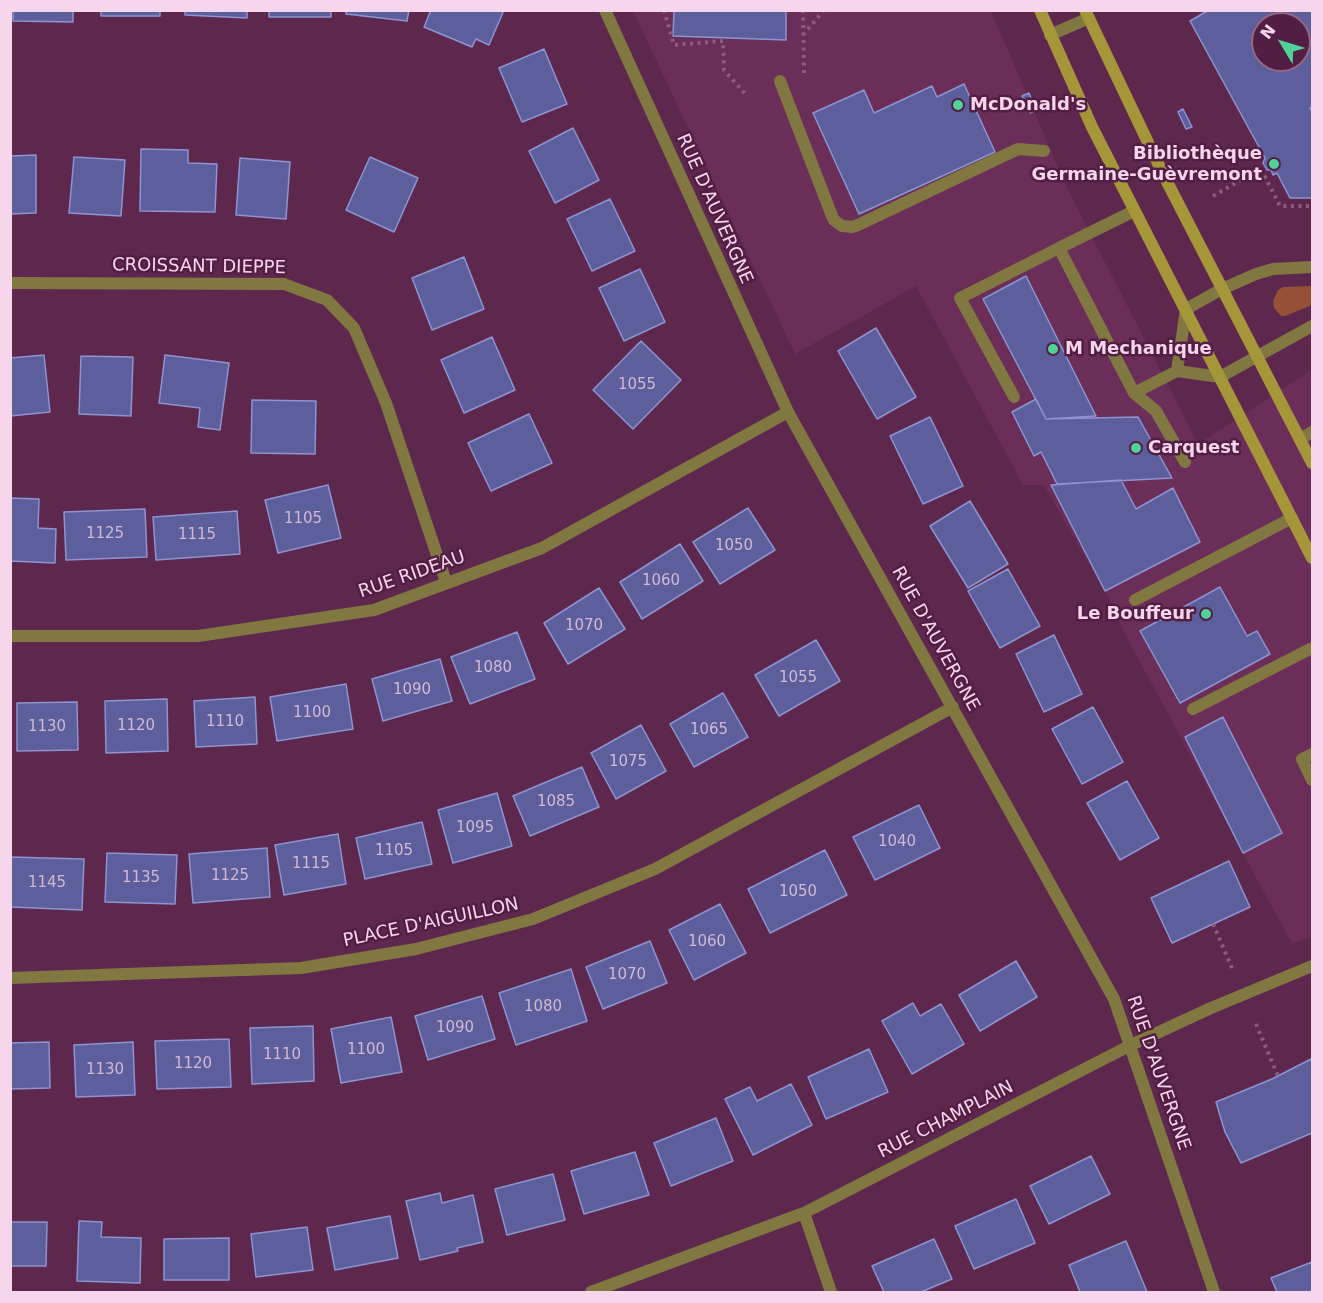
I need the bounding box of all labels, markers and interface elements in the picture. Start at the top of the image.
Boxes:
north arrow [1251,12,1311,72]
text: N [1256,21,1280,43]
place label: McDonald's [970,94,1086,116]
marker: McDonald's [951,98,965,112]
street label: RUE D'AUVERGNE [671,131,757,287]
place label: Bibliothèque Germaine-Guèvremont [1031,143,1262,186]
marker: Bibliothèque Germaine-Guèvremont [1267,157,1281,171]
street label: CROISSANT DIEPPE [112,255,286,279]
place label: M Mechanique [1065,338,1212,360]
marker: M Mechanique [1046,342,1060,356]
house number: 1055 [618,376,656,394]
place label: Carquest [1148,437,1239,459]
marker: Carquest [1129,441,1143,455]
house number: 1105 [284,510,322,528]
house number: 1125 [86,525,124,543]
house number: 1115 [178,526,216,544]
house number: 1050 [715,537,753,555]
street label: RUE RIDEAU [356,547,468,603]
street label: RUE D'AUVERGNE [886,563,984,715]
house number: 1060 [642,572,680,590]
place label: Le Bouffeur [1077,603,1194,625]
marker: Le Bouffeur [1199,607,1213,621]
house number: 1070 [565,617,603,635]
house number: 1080 [474,659,512,677]
house number: 1055 [779,669,817,687]
house number: 1090 [393,681,431,699]
house number: 1100 [293,704,331,722]
house number: 1110 [206,713,244,731]
house number: 1120 [117,717,155,735]
house number: 1130 [28,718,66,736]
house number: 1065 [690,721,728,739]
house number: 1075 [609,753,647,771]
house number: 1085 [537,793,575,811]
house number: 1095 [456,819,494,837]
house number: 1040 [878,833,916,851]
house number: 1105 [375,842,413,860]
house number: 1115 [292,855,330,873]
house number: 1125 [211,867,249,885]
house number: 1135 [122,869,160,887]
house number: 1145 [28,874,66,892]
house number: 1050 [779,883,817,901]
street label: PLACE D'AIGUILLON [341,894,521,952]
house number: 1060 [688,933,726,951]
house number: 1070 [608,966,646,984]
street label: RUE D'AUVERGNE [1121,993,1195,1153]
house number: 1080 [524,998,562,1016]
house number: 1090 [436,1019,474,1037]
house number: 1100 [347,1041,385,1059]
house number: 1110 [263,1046,301,1064]
house number: 1120 [174,1055,212,1073]
house number: 1130 [86,1061,124,1079]
street label: RUE CHAMPLAIN [875,1077,1017,1163]

